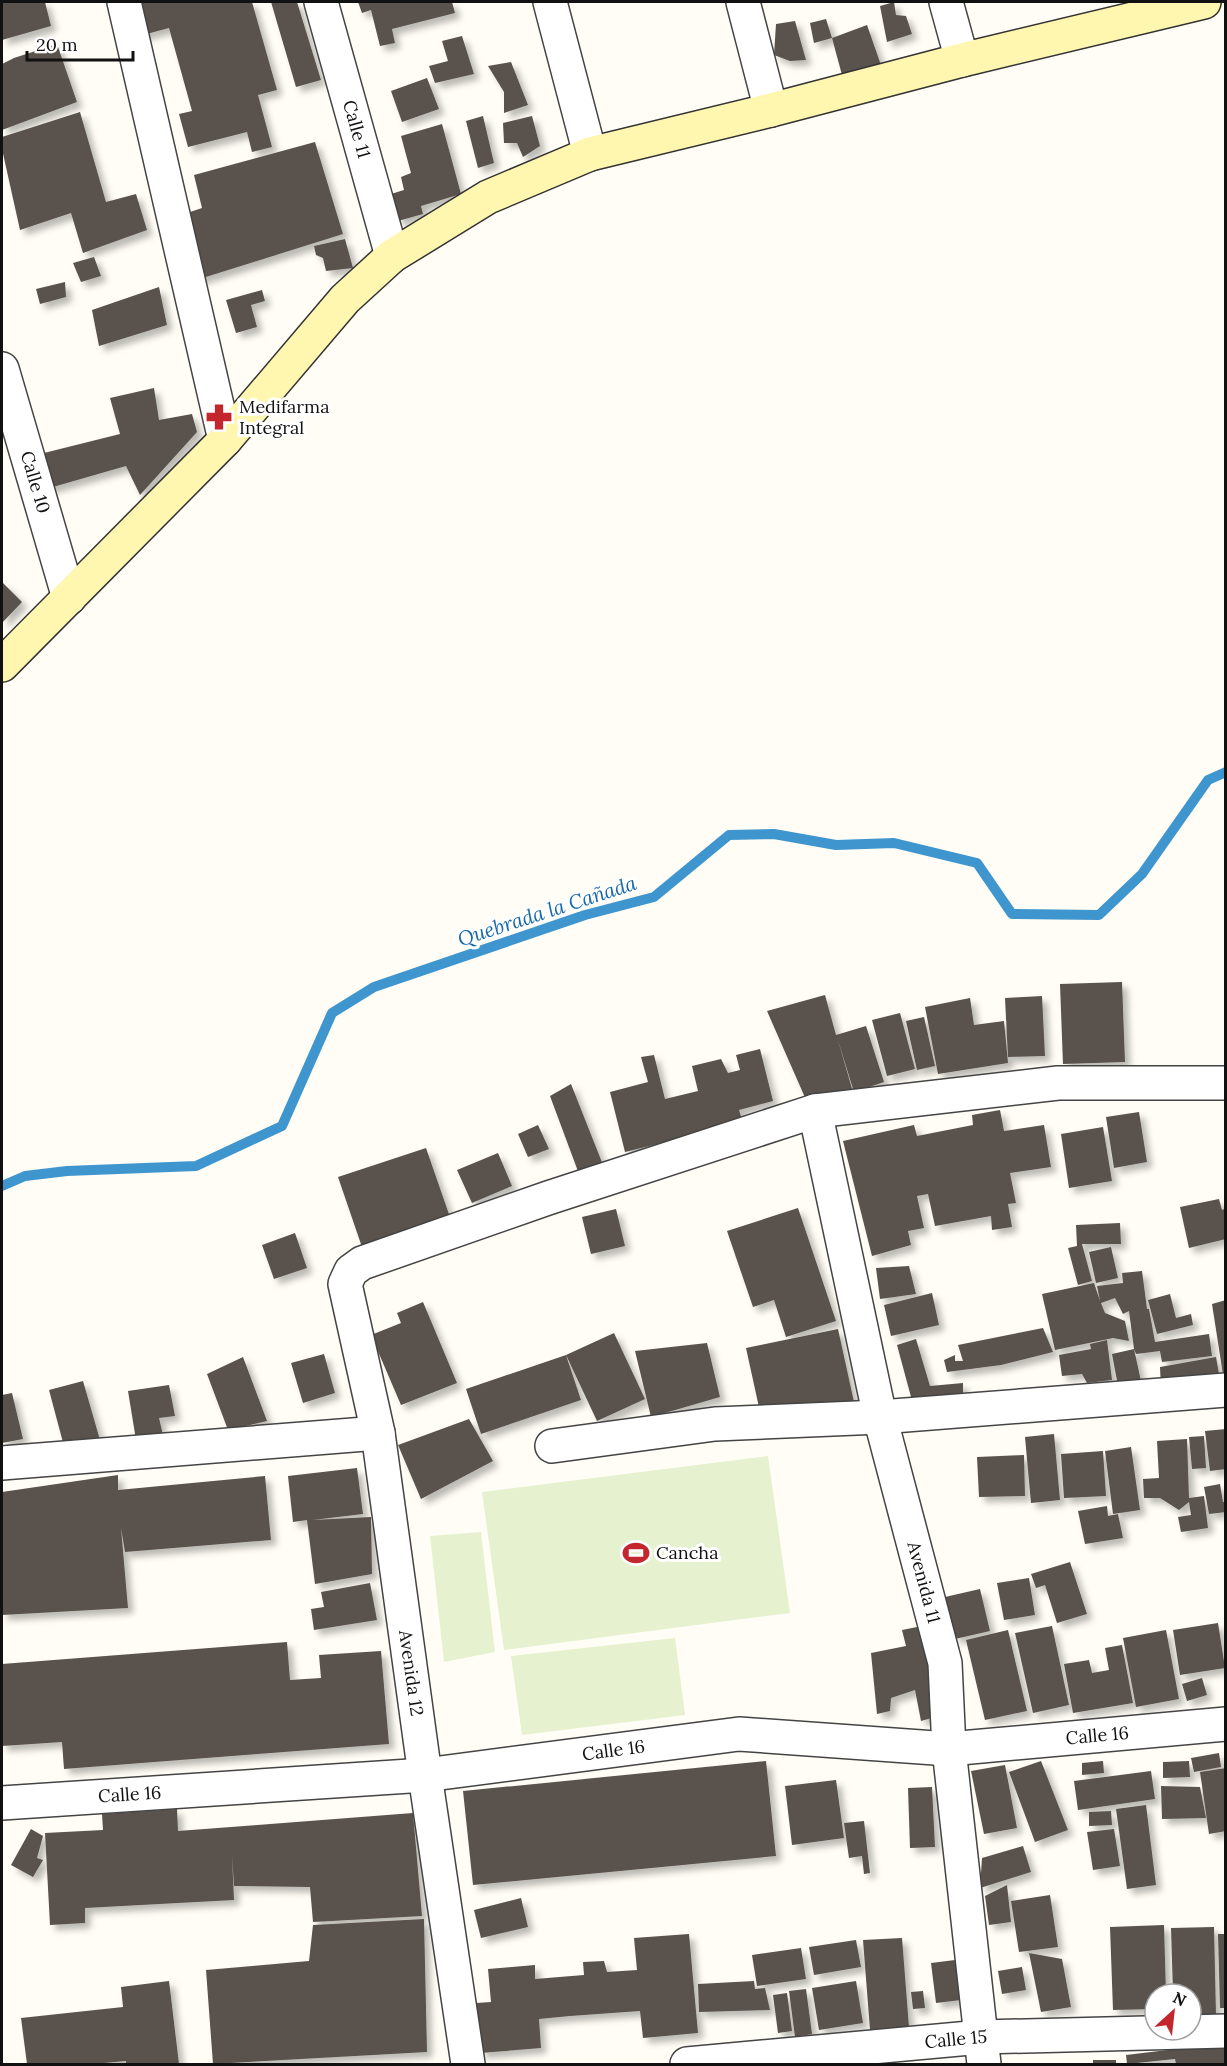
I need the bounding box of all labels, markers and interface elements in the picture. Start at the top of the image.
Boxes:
scale bar [27,24,134,62]
text: 20 m [36,33,78,56]
street label: Calle 11 [338,97,376,161]
place label: Medifarma Integral [239,395,329,439]
pharmacy icon: Medifarma Integral [204,402,234,432]
street label: Calle 10 [16,448,56,516]
water label: Quebrada la Cañada [454,870,639,951]
sports icon: Cancha [621,1538,651,1568]
street label: Avenida 11 [902,1538,946,1626]
place label: Cancha [656,1541,718,1564]
street label: Avenida 12 [394,1627,429,1717]
street label: Calle 16 [1065,1721,1130,1749]
street label: Calle 16 [581,1734,646,1765]
street label: Calle 16 [97,1780,162,1808]
north arrow [1143,1982,1203,2042]
text: N [1170,1987,1190,2010]
street label: Calle 15 [924,2025,987,2053]

